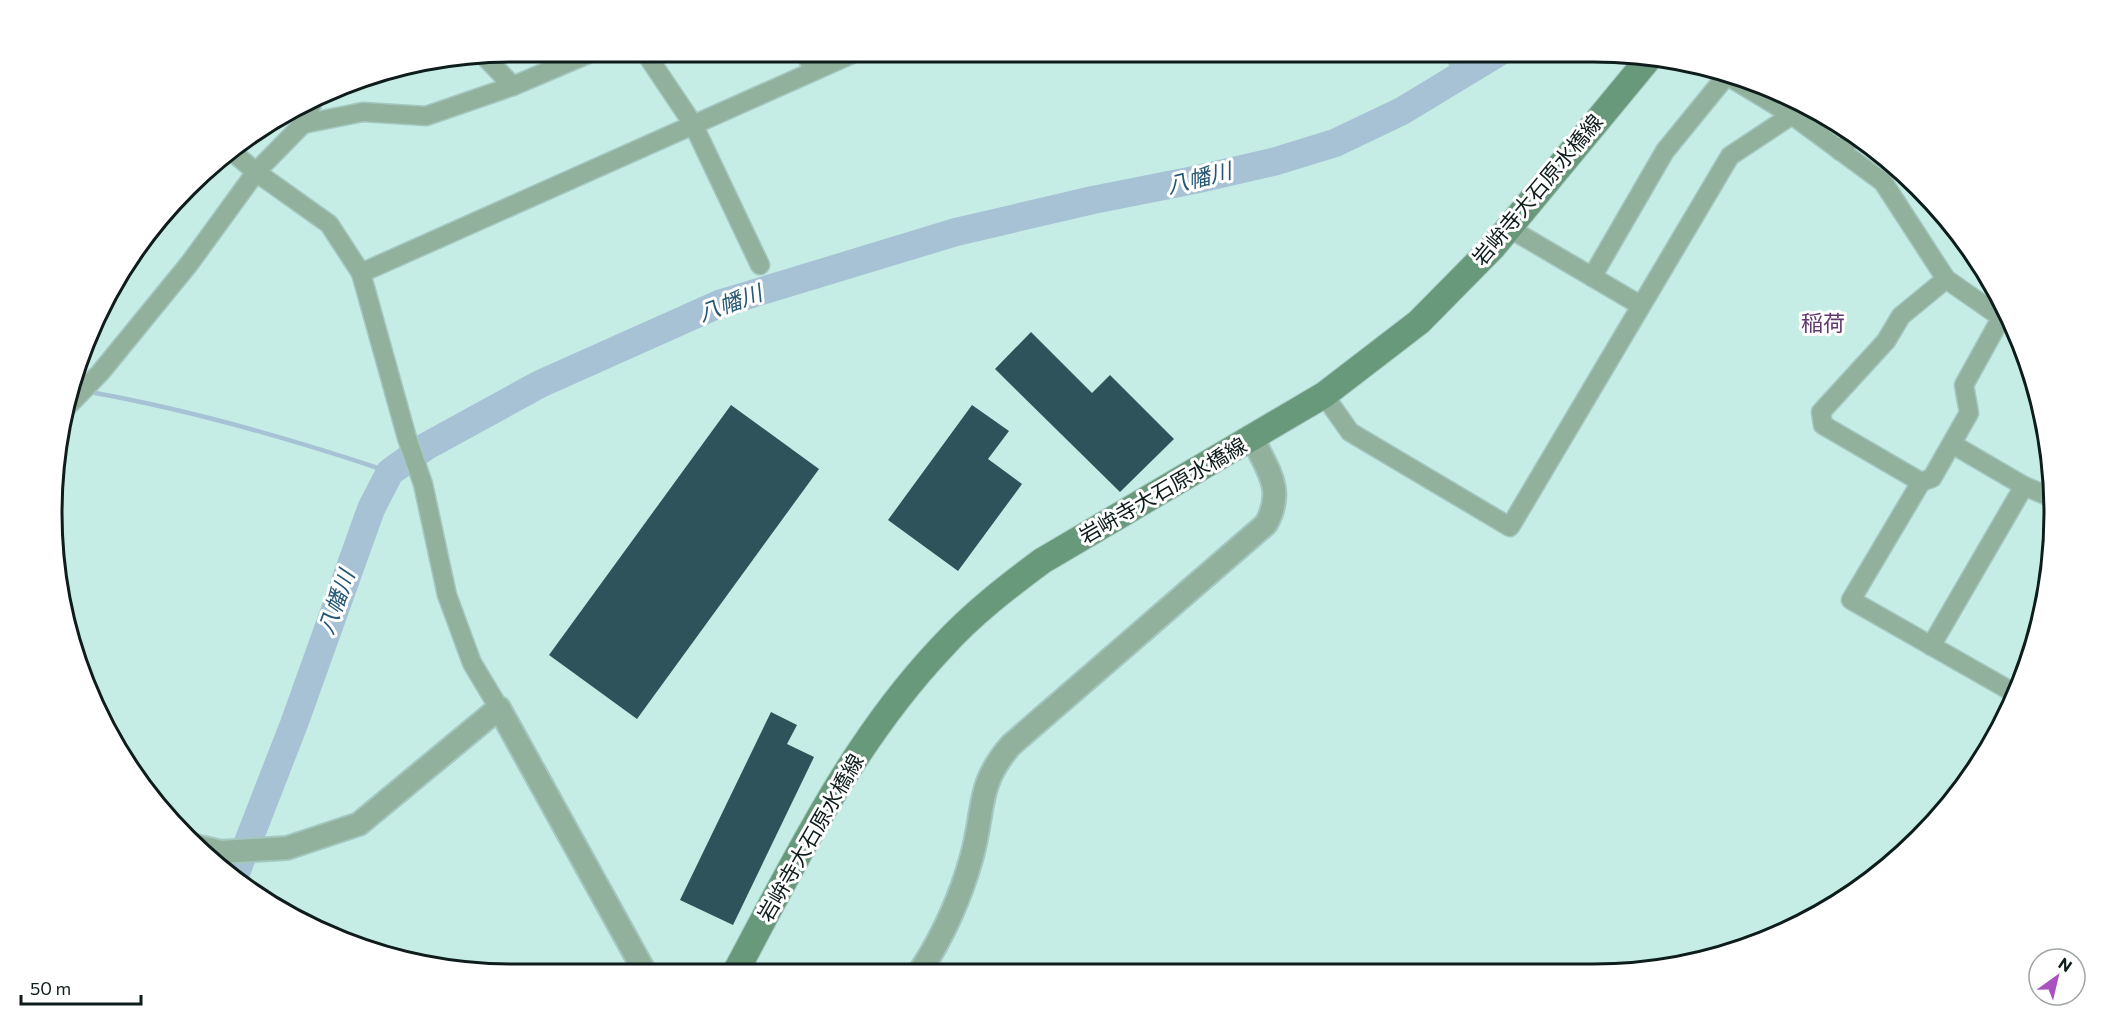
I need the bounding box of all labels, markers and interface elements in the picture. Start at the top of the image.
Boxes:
street label: 岩峅寺大石原水橋線 [1467,109,1607,269]
water label: 八幡川 [1164,156,1236,199]
water label: 八幡川 [694,278,767,327]
district label: 稲荷 [1801,309,1845,336]
street label: 岩峅寺大石原水橋線 [1074,432,1250,548]
water label: 八幡川 [312,564,360,637]
street label: 岩峅寺大石原水橋線 [752,749,868,925]
north arrow [2027,947,2087,1007]
text: N [2055,953,2076,975]
scale bar [21,968,141,1006]
text: 50 m [30,977,71,999]

